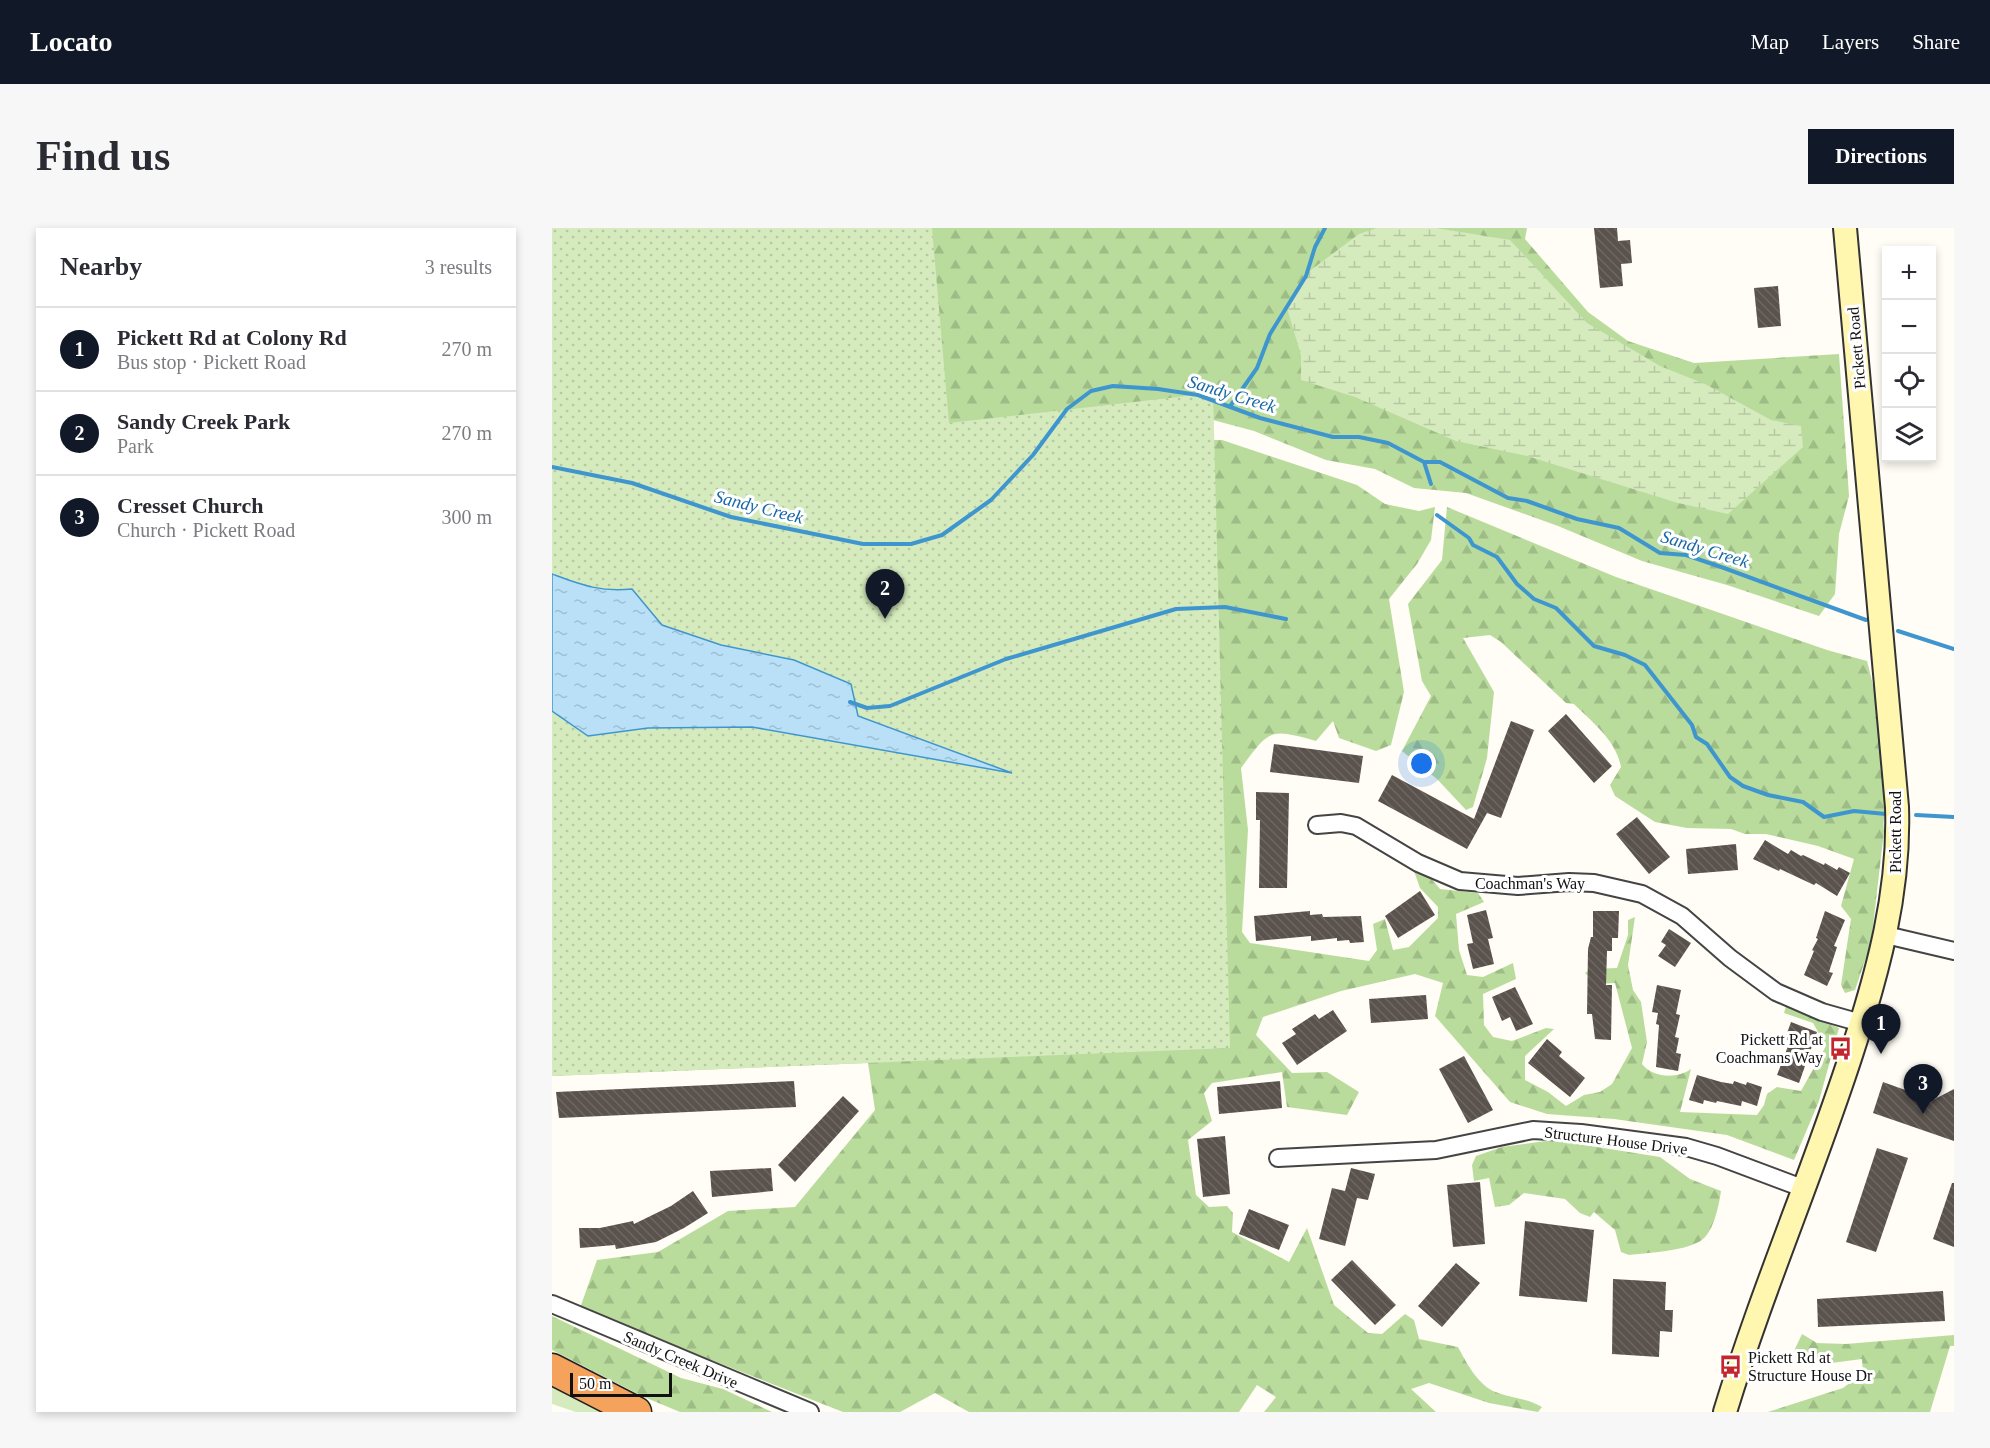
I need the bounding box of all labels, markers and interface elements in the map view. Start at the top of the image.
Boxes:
text: Locato [30,26,112,57]
text: Map [1751,30,1789,54]
text: Layers [1822,30,1879,54]
text: Share [1912,30,1960,54]
button: Directions [1808,129,1954,184]
text: Find us [36,133,170,179]
map controls [1882,246,1936,462]
button: + [1882,246,1936,300]
text: Nearby [60,252,142,281]
text: 3 results [425,256,492,278]
button: − [1882,300,1936,354]
street label: Pickett Road [1844,306,1869,390]
text: Pickett Rd at Colony Rd [117,325,347,350]
text: 1 [75,338,85,360]
text: 270 m [441,338,492,360]
text: Bus stop · Pickett Road [117,351,306,373]
button: locate [1882,354,1936,408]
water label: Sandy Creek [1186,371,1279,417]
button: layers [1882,408,1936,462]
text: Sandy Creek Park [117,409,290,434]
text: 2 [75,422,85,444]
text: 270 m [441,422,492,444]
text: Park [117,435,154,457]
water label: Sandy Creek [713,486,806,528]
text: Cresset Church [117,493,263,518]
text: 3 [75,506,85,528]
text: 300 m [441,506,492,528]
text: Church · Pickett Road [117,519,295,541]
water label: Sandy Creek [1659,526,1752,572]
pin: 2 [866,570,904,619]
your location [1407,749,1436,778]
street label: Pickett Road [1887,791,1904,873]
street label: Coachman's Way [1475,875,1585,893]
pin: 1 [1862,1004,1900,1054]
place label: Pickett Rd at Coachmans Way [1716,1031,1824,1067]
bus stop icon: Pickett Rd at Coachmans Way [1828,1035,1854,1061]
pin: 3 [1904,1064,1942,1114]
street label: Structure House Drive [1543,1123,1688,1158]
street label: Sandy Creek Drive [621,1328,741,1392]
place label: Pickett Rd at Structure House Dr [1748,1349,1873,1384]
bus stop icon: Pickett Rd at Structure House Dr [1717,1353,1743,1379]
scale bar [570,1370,672,1398]
text: 50 m [579,1375,611,1392]

